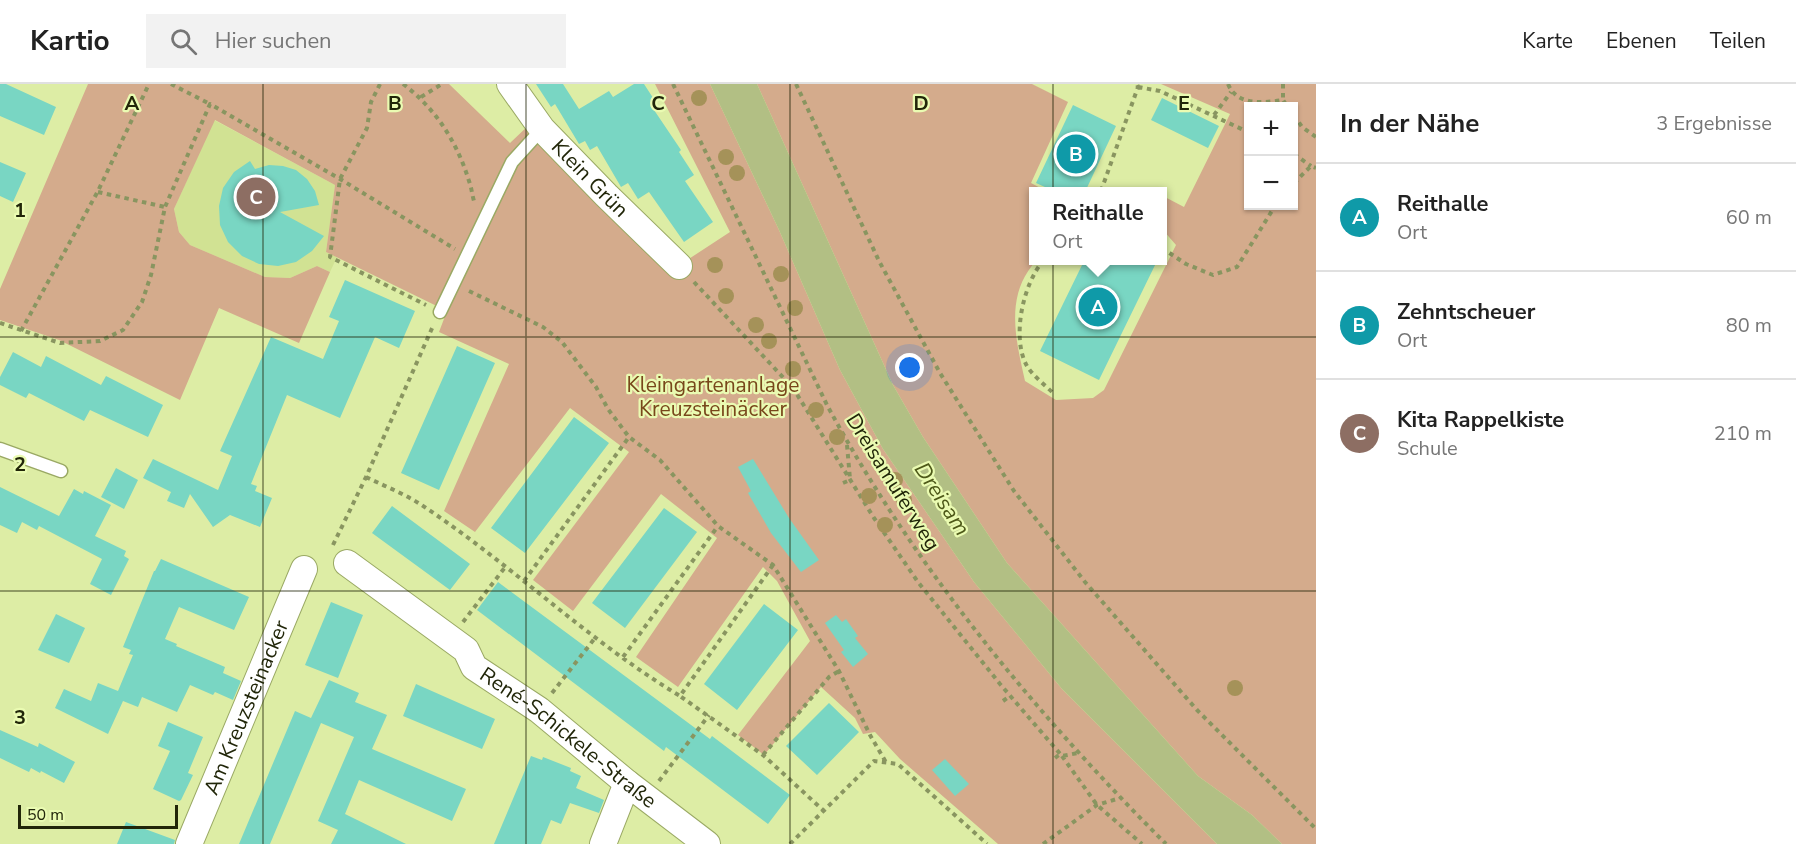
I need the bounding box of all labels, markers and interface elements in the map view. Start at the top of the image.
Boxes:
search box [146,14,566,68]
text: Kartio [30,22,110,60]
icon: search [167,25,200,58]
text: Hier suchen [215,26,332,56]
text: Karte [1522,27,1573,55]
text: Ebenen [1606,27,1677,55]
text: Teilen [1710,27,1766,55]
text: A [125,90,140,117]
text: B [388,90,402,117]
text: C [651,90,665,117]
text: D [913,90,929,117]
text: E [1178,90,1190,117]
map controls [1244,102,1298,210]
button: + [1244,102,1298,156]
text: In der Nähe [1340,106,1479,141]
text: 3 Ergebnisse [1656,110,1772,137]
pin: B [1056,132,1096,176]
street label: Klein Grün [545,133,635,223]
button: − [1244,156,1298,210]
pin: C [236,174,276,220]
popup [1029,187,1167,265]
text: Reithalle [1397,189,1489,219]
text: 1 [14,197,26,224]
text: Reithalle [1052,198,1144,228]
text: A [1352,204,1367,231]
text: 60 m [1726,204,1772,231]
text: Ort [1397,219,1427,246]
text: Ort [1052,228,1082,255]
pin: A [1078,284,1118,330]
text: Zehntscheuer [1397,297,1535,327]
text: B [1353,312,1366,339]
text: 80 m [1726,312,1772,339]
text: Ort [1397,327,1427,354]
your location [895,353,924,382]
park label: Kleingartenanlage Kreuzsteinäcker [627,371,799,423]
text: Kita Rappelkiste [1397,405,1564,435]
street label: Dreisamuferweg [841,409,945,555]
text: C [1353,420,1366,447]
text: 210 m [1714,420,1772,447]
text: Schule [1397,435,1458,462]
text: 2 [14,451,26,478]
water label: Dreisam [909,457,975,541]
street label: Am Kreuzsteinacker [197,615,295,799]
street label: René-Schickele-Straße [474,661,662,815]
text: 3 [14,704,26,731]
scale bar [18,802,178,830]
text: 50 m [27,804,64,826]

